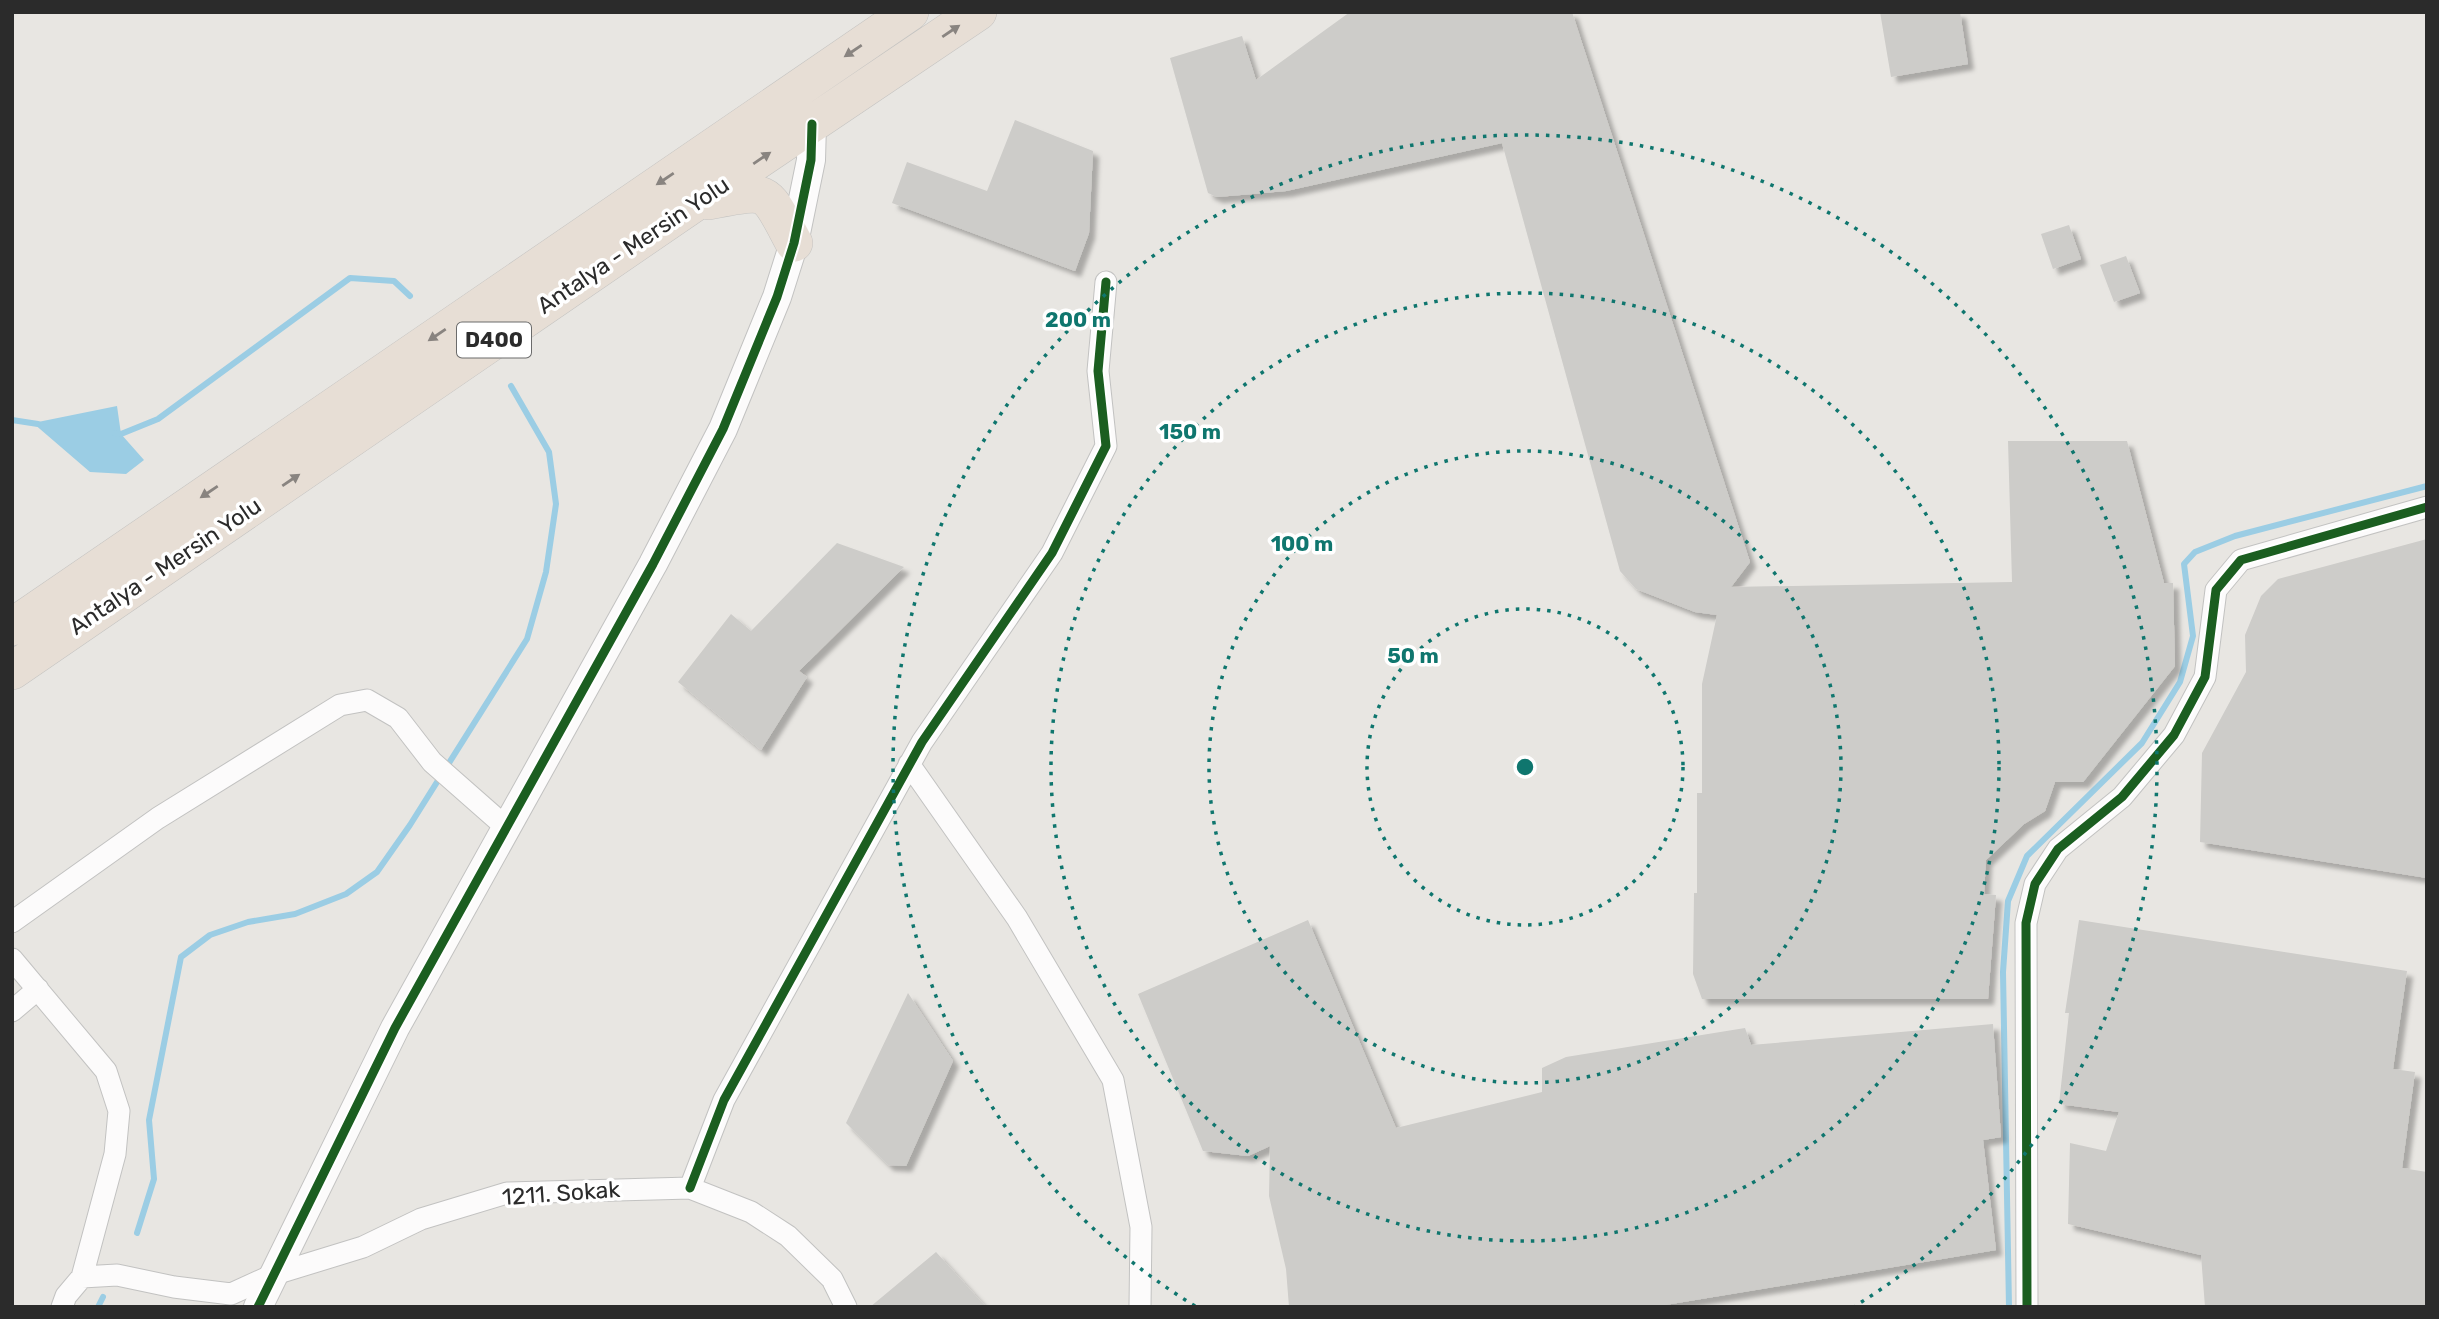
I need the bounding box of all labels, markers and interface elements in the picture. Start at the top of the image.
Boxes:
one-way arrow [941,25,960,38]
one-way arrow [843,44,863,57]
one-way arrow [753,151,771,165]
street label: Antalya - Mersin Yolu [532,170,734,320]
one-way arrow [656,172,674,186]
text: 200 m [1045,307,1111,332]
road number: D400 [457,322,531,358]
one-way arrow [427,329,447,342]
text: 150 m [1159,419,1221,444]
one-way arrow [282,473,300,487]
one-way arrow [200,485,218,499]
street label: Antalya - Mersin Yolu [64,491,266,641]
text: 100 m [1271,531,1333,556]
text: 50 m [1387,643,1439,668]
centre of rings [1513,755,1537,779]
street label: 1211. Sokak [501,1175,621,1211]

